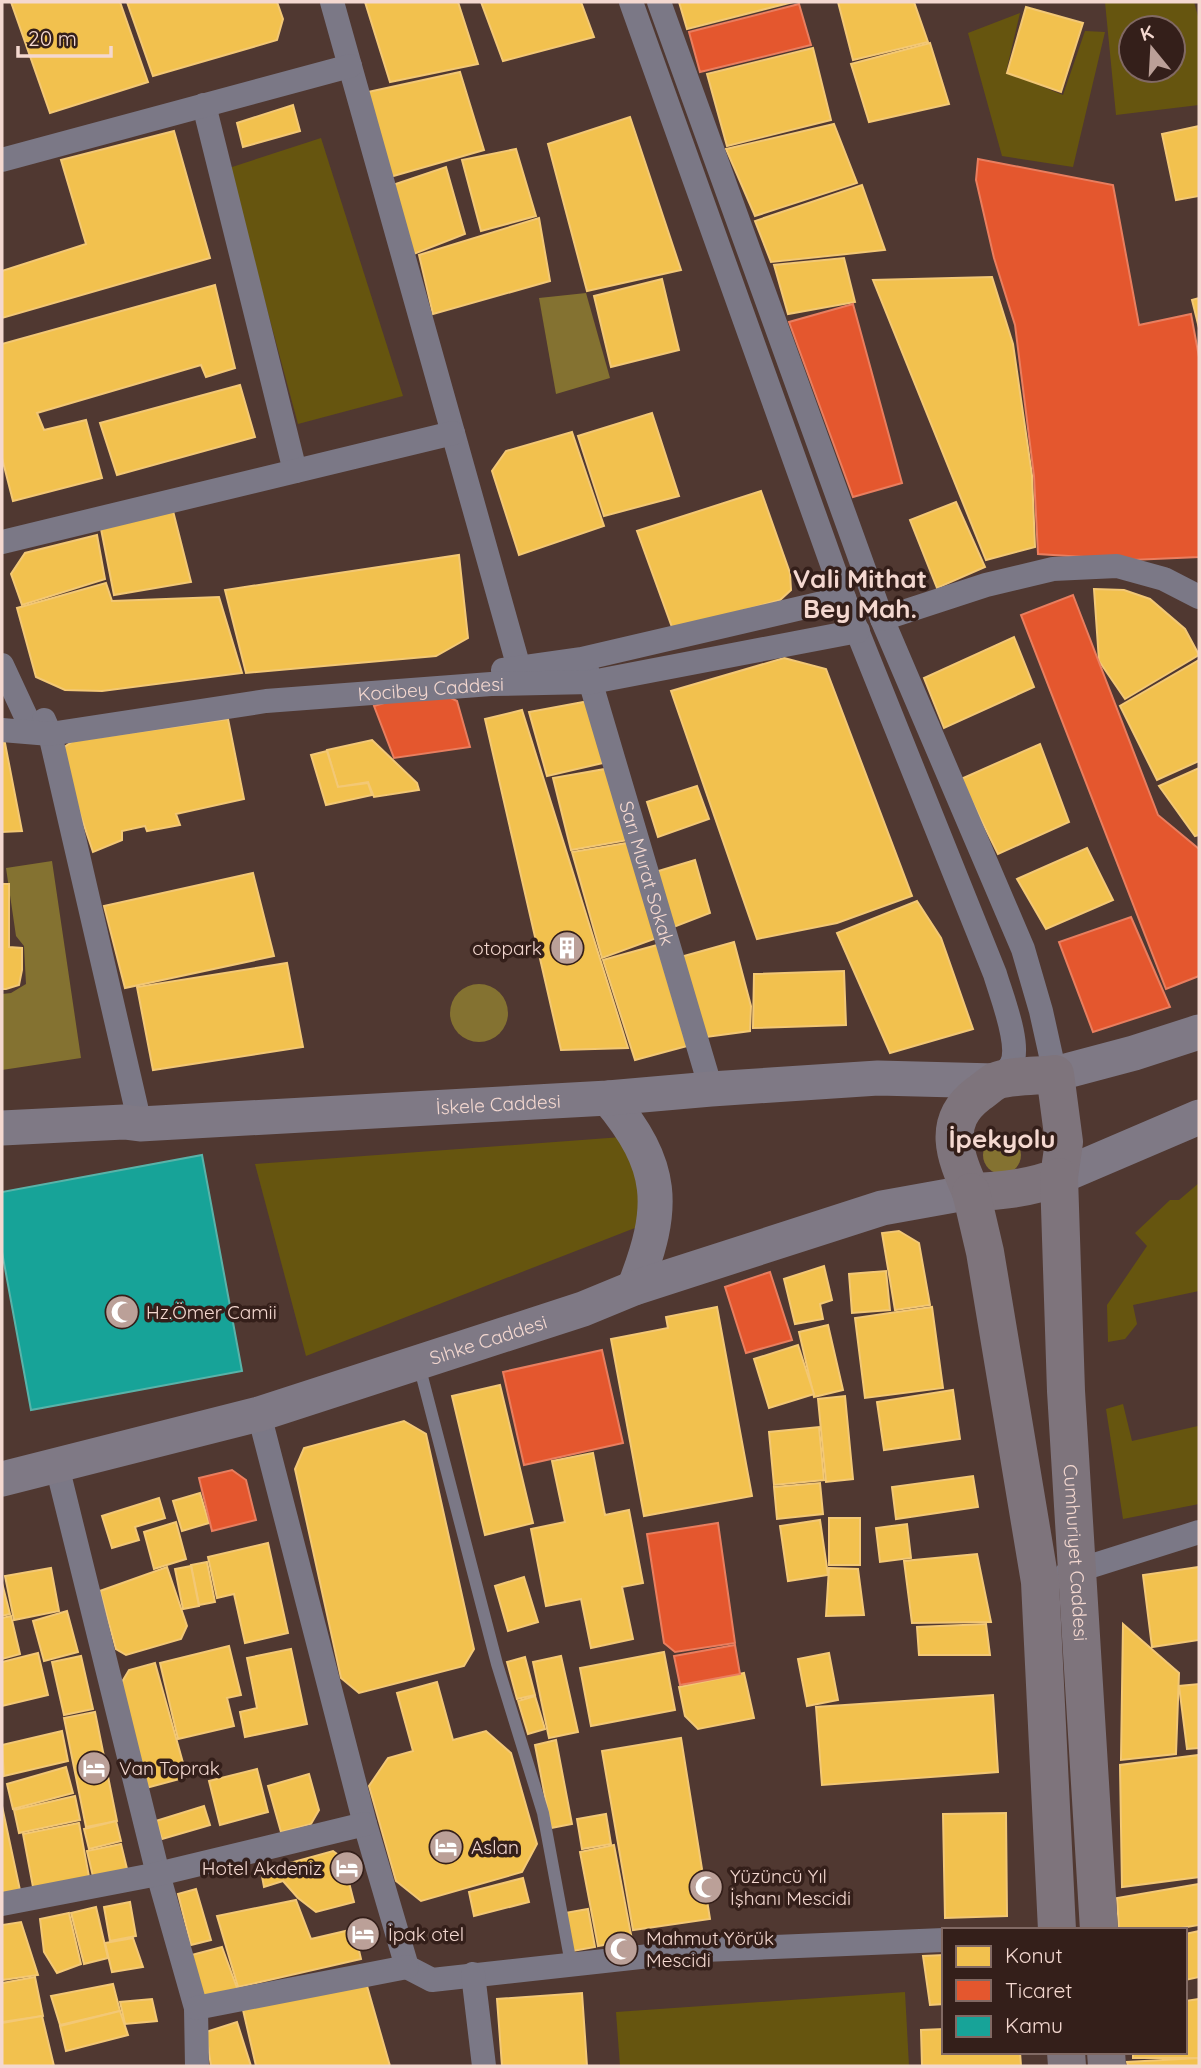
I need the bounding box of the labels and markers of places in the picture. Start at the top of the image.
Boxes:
building icon: otopark [548,929,586,967]
place label: otopark [472,936,542,960]
mosque icon: Hz.Ömer Camii [103,1293,141,1331]
place label: Hz.Ömer Camii [146,1300,277,1324]
hotel icon: Van Toprak [75,1749,113,1787]
place label: Van Toprak [119,1756,220,1780]
hotel icon: Aslan [427,1828,465,1866]
place label: Aslan [471,1835,519,1859]
hotel icon: Hotel Akdeniz [328,1849,366,1887]
place label: Hotel Akdeniz [202,1856,322,1880]
place label: Yüzüncü Yıl İşhanı Mescidi [730,1864,851,1910]
mosque icon: Yüzüncü Yıl İşhanı Mescidi [687,1868,725,1906]
hotel icon: İpak otel [344,1915,382,1953]
place label: İpak otel [388,1922,464,1946]
place label: Mahmut Yörük Mescidi [646,1926,774,1972]
mosque icon: Mahmut Yörük Mescidi [602,1930,640,1968]

